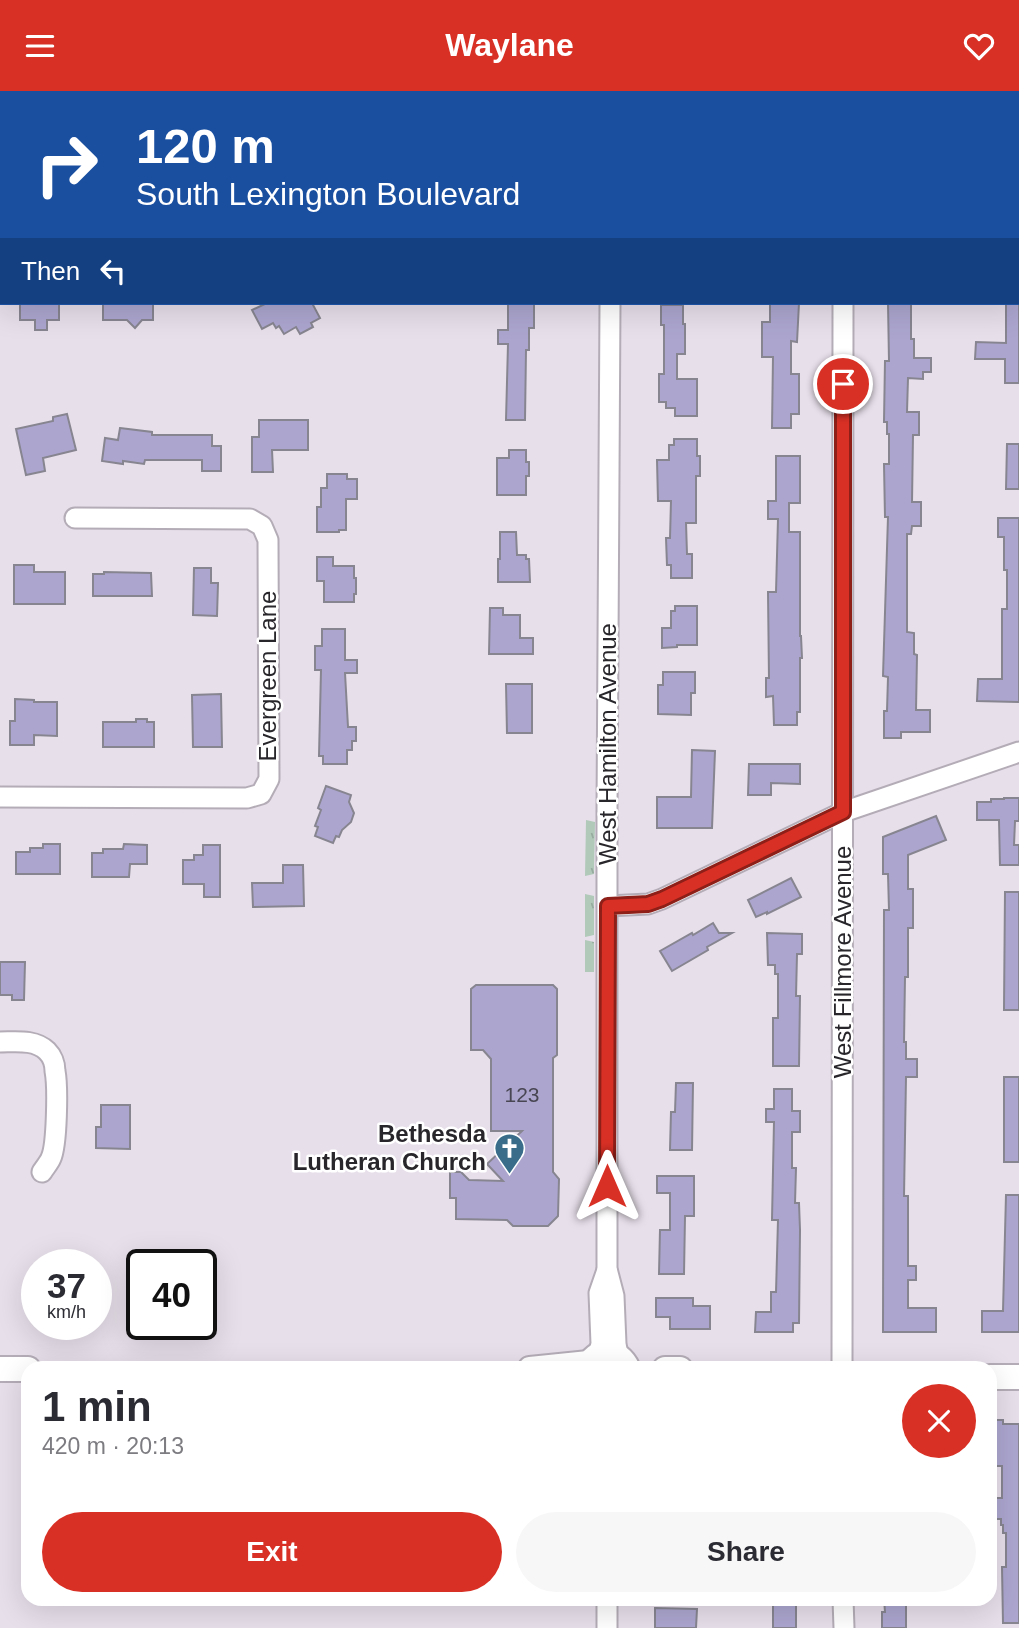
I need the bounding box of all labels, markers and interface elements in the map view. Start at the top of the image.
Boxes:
icon: menu [21,27,59,65]
text: Waylane [445,27,574,63]
icon: heart [960,27,998,65]
icon: right [21,119,112,210]
text: 120 m [136,119,275,173]
text: South Lexington Boulevard [136,176,520,212]
icon: left [94,252,132,290]
text: Then [21,256,80,286]
pin [813,354,873,414]
icon: arrive [824,365,862,403]
street label: Evergreen Lane [254,591,281,761]
street label: West Hamilton Avenue [594,623,621,865]
street label: West Fillmore Avenue [829,846,856,1078]
house number: 123 [504,1083,540,1106]
place label: Bethesda Lutheran Church [293,1120,487,1175]
church icon: Bethesda Lutheran Church [492,1131,526,1175]
position arrow [570,1149,644,1223]
speed limit sign: 40 [126,1249,217,1340]
text: 37 [47,1266,86,1305]
text: km/h [47,1302,86,1322]
text: 1 min [42,1383,152,1430]
button: close [902,1384,976,1458]
text: 420 m · 20:13 [42,1433,184,1459]
button: Exit [42,1512,502,1592]
button: Share [516,1512,976,1592]

